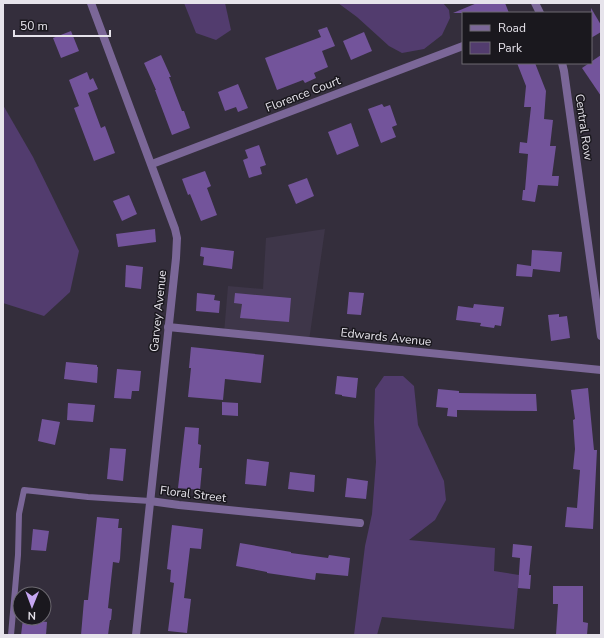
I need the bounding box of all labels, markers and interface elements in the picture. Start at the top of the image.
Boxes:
scale bar [14,12,110,38]
legend [462,12,592,64]
text: 50 m [20,18,48,34]
text: Road [498,20,526,36]
text: Park [498,40,523,56]
street label: Florence Court [263,72,343,116]
street label: Central Row [571,93,597,161]
street label: Garvey Avenue [146,269,170,353]
street label: Edwards Avenue [340,324,432,350]
street label: Floral Street [159,482,228,506]
north arrow [12,586,52,626]
text: N [28,608,36,623]

